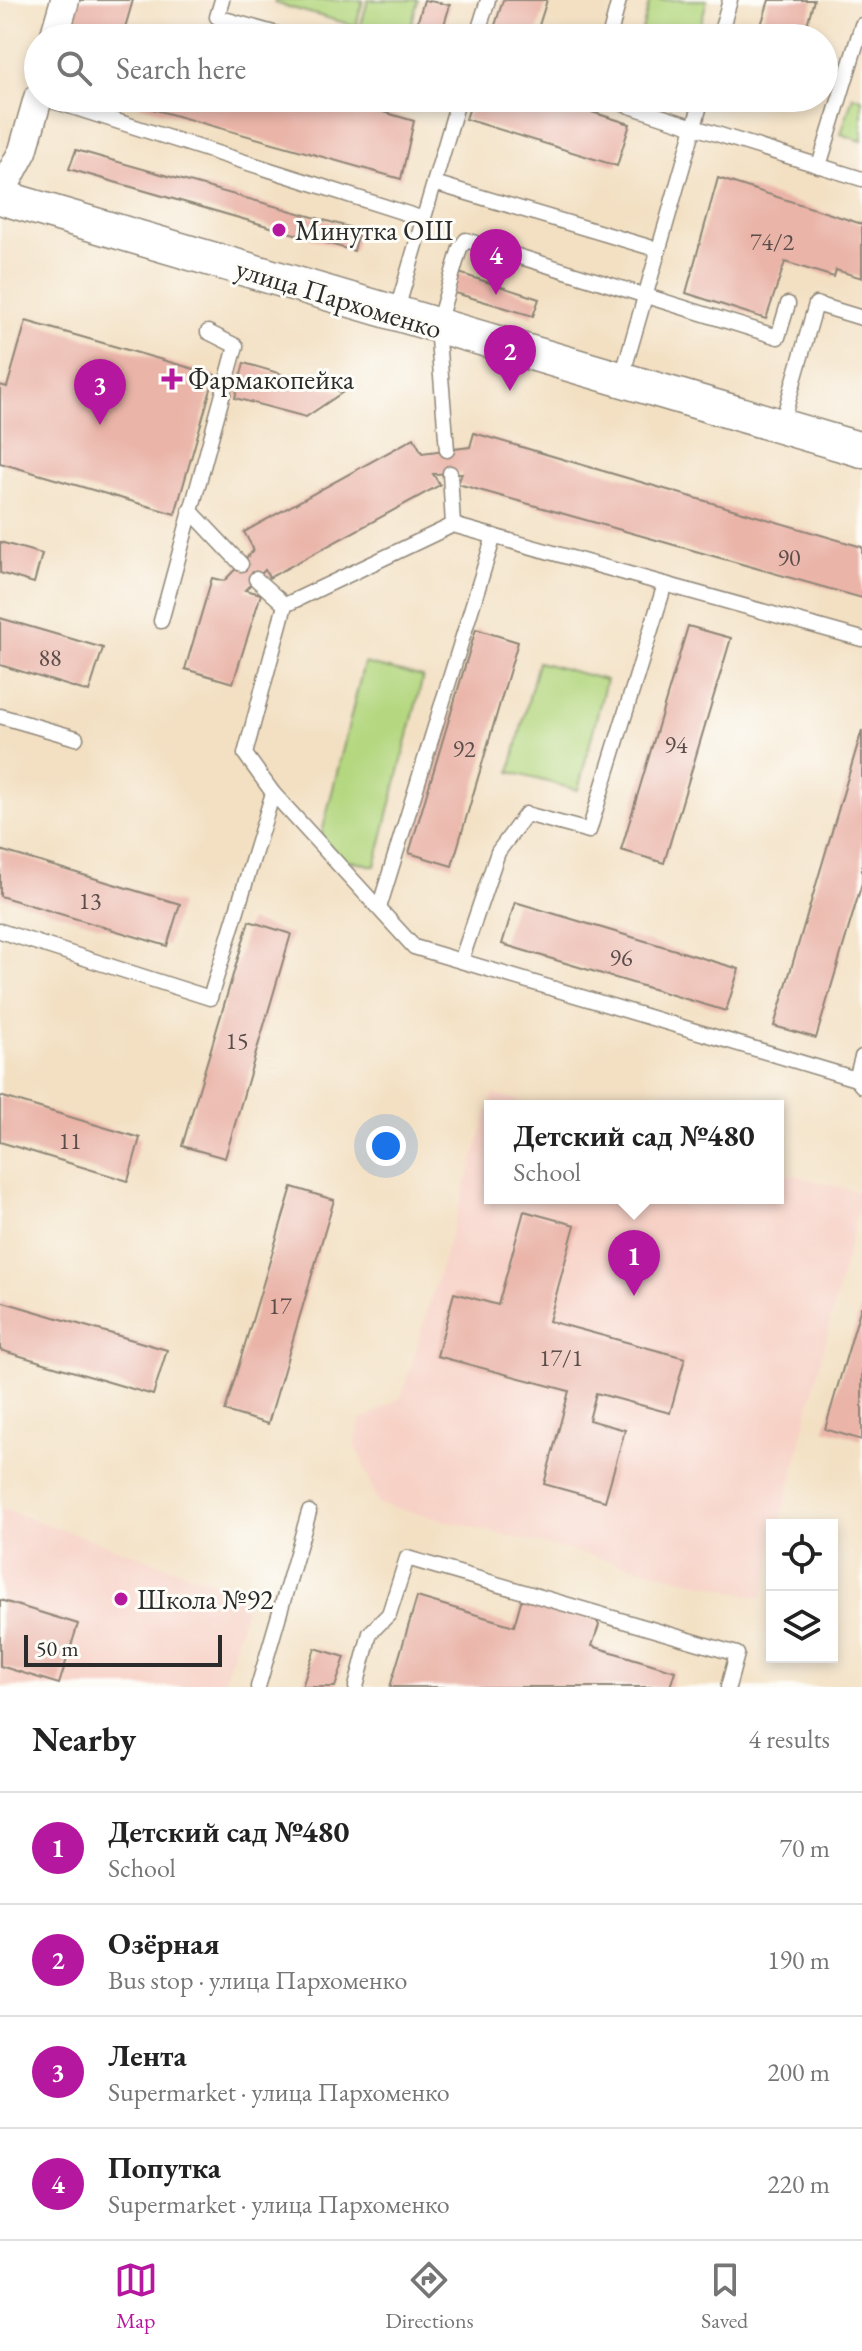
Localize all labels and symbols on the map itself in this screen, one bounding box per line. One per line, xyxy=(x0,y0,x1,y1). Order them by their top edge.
place label: Минутка ОШ xyxy=(295,212,453,248)
marker: Минутка ОШ xyxy=(270,221,288,239)
house number: 74/2 xyxy=(750,226,795,257)
pin: 4 xyxy=(470,229,522,295)
street label: улица Пархоменко xyxy=(232,250,446,346)
pin: 2 xyxy=(484,325,536,391)
pin: 3 xyxy=(74,359,126,425)
place label: Фармакопейка xyxy=(188,361,355,397)
marker: Фармакопейка xyxy=(163,370,181,388)
house number: 90 xyxy=(777,542,801,573)
house number: 88 xyxy=(38,642,62,673)
house number: 94 xyxy=(664,729,688,760)
house number: 92 xyxy=(452,733,476,764)
house number: 13 xyxy=(78,885,102,916)
house number: 96 xyxy=(609,942,633,973)
house number: 15 xyxy=(225,1025,249,1056)
house number: 11 xyxy=(58,1125,82,1156)
your location xyxy=(366,1126,406,1166)
pin: 1 xyxy=(608,1230,660,1296)
house number: 17 xyxy=(268,1290,292,1321)
house number: 17/1 xyxy=(539,1342,583,1373)
place label: Школа №92 xyxy=(137,1581,274,1617)
marker: Школа №92 xyxy=(112,1590,130,1608)
scale bar xyxy=(24,1631,222,1667)

